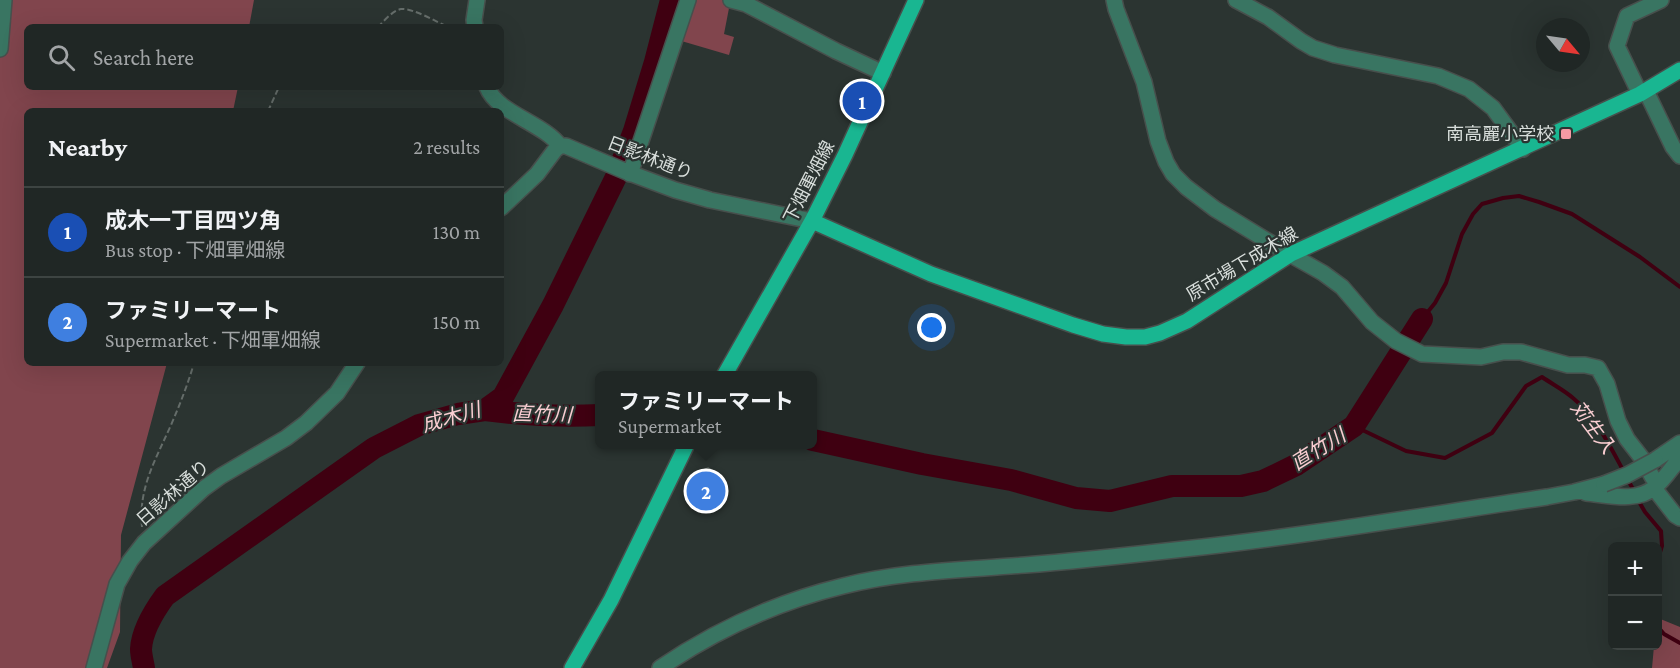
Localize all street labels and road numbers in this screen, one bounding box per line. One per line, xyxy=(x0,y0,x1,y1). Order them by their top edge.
street label: 日影林通り xyxy=(604,133,696,183)
street label: 下畑軍畑線 xyxy=(780,137,838,227)
street label: 原市場下成木線 xyxy=(1183,223,1301,305)
street label: 日影林通り xyxy=(132,456,214,530)

